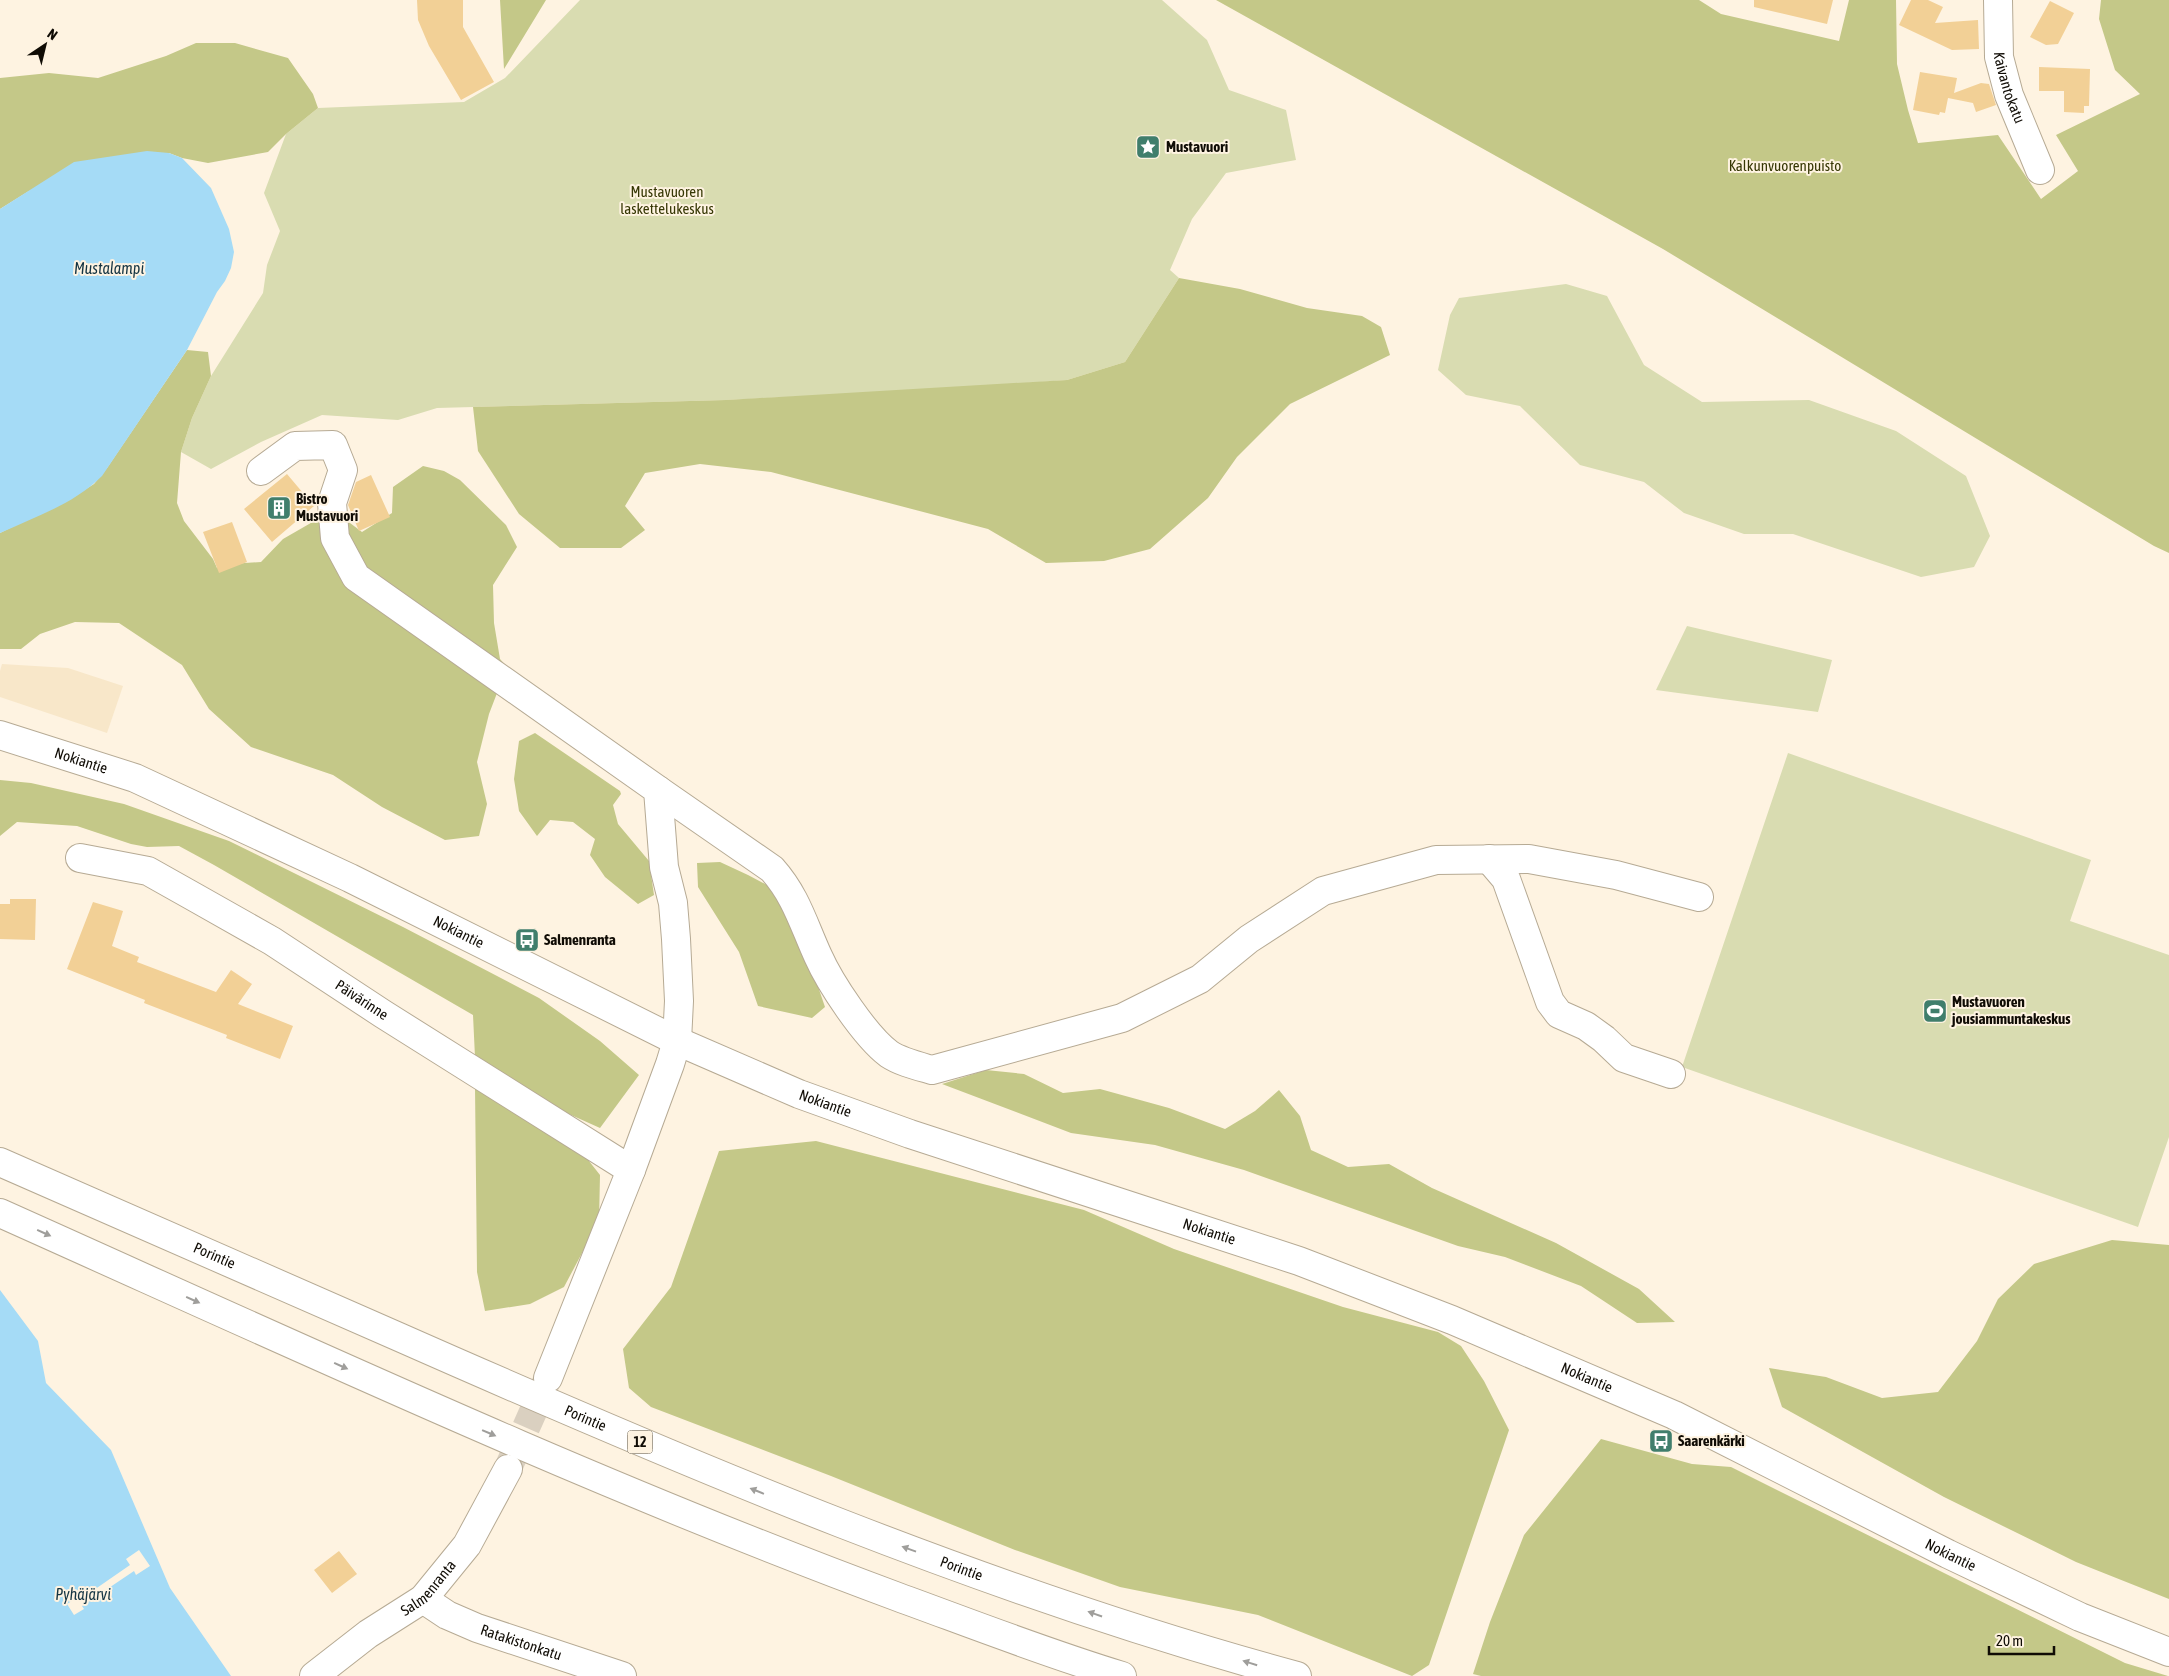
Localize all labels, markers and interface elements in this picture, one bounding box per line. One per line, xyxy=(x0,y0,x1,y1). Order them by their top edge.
north arrow xyxy=(20,20,70,70)
text: N xyxy=(44,25,60,43)
street label: Kaivantokatu xyxy=(1991,52,2029,126)
place icon: Mustavuori xyxy=(1135,134,1161,160)
place label: Mustavuori xyxy=(1166,138,1228,155)
park label: Kalkunvuorenpuisto xyxy=(1729,157,1841,174)
park label: Mustavuoren laskettelukeskus xyxy=(620,183,714,217)
water label: Mustalampi xyxy=(74,259,144,278)
place label: Bistro Mustavuori xyxy=(296,490,358,524)
building icon: Bistro Mustavuori xyxy=(266,495,292,521)
street label: Nokiantie xyxy=(53,744,110,777)
street label: Nokiantie xyxy=(431,912,487,951)
bus stop icon: Salmenranta xyxy=(514,927,540,953)
place label: Salmenranta xyxy=(544,931,616,948)
street label: Päivärinne xyxy=(332,976,392,1023)
place label: Mustavuoren jousiammuntakeskus xyxy=(1951,993,2071,1027)
sports icon: Mustavuoren jousiammuntakeskus xyxy=(1922,998,1948,1024)
street label: Nokiantie xyxy=(797,1086,854,1120)
street label: Nokiantie xyxy=(1181,1215,1238,1248)
one-way arrow xyxy=(37,1229,52,1238)
street label: Porintie xyxy=(191,1239,238,1272)
one-way arrow xyxy=(186,1296,200,1304)
street label: Nokiantie xyxy=(1559,1359,1616,1396)
one-way arrow xyxy=(334,1363,348,1371)
street label: Porintie xyxy=(562,1401,609,1434)
bus stop icon: Saarenkärki xyxy=(1648,1428,1674,1454)
one-way arrow xyxy=(482,1429,496,1437)
road number: 12 xyxy=(628,1430,652,1454)
place label: Saarenkärki xyxy=(1678,1432,1745,1449)
one-way arrow xyxy=(750,1486,764,1494)
street label: Nokiantie xyxy=(1923,1535,1979,1574)
one-way arrow xyxy=(901,1545,916,1553)
street label: Porintie xyxy=(938,1553,985,1584)
street label: Salmenranta xyxy=(397,1557,459,1619)
water label: Pyhäjärvi xyxy=(55,1585,111,1604)
one-way arrow xyxy=(1087,1610,1102,1618)
street label: Ratakistonkatu xyxy=(479,1621,564,1663)
scale bar xyxy=(1989,1624,2054,1656)
text: 20 m xyxy=(1996,1632,2023,1649)
one-way arrow xyxy=(1243,1658,1258,1666)

